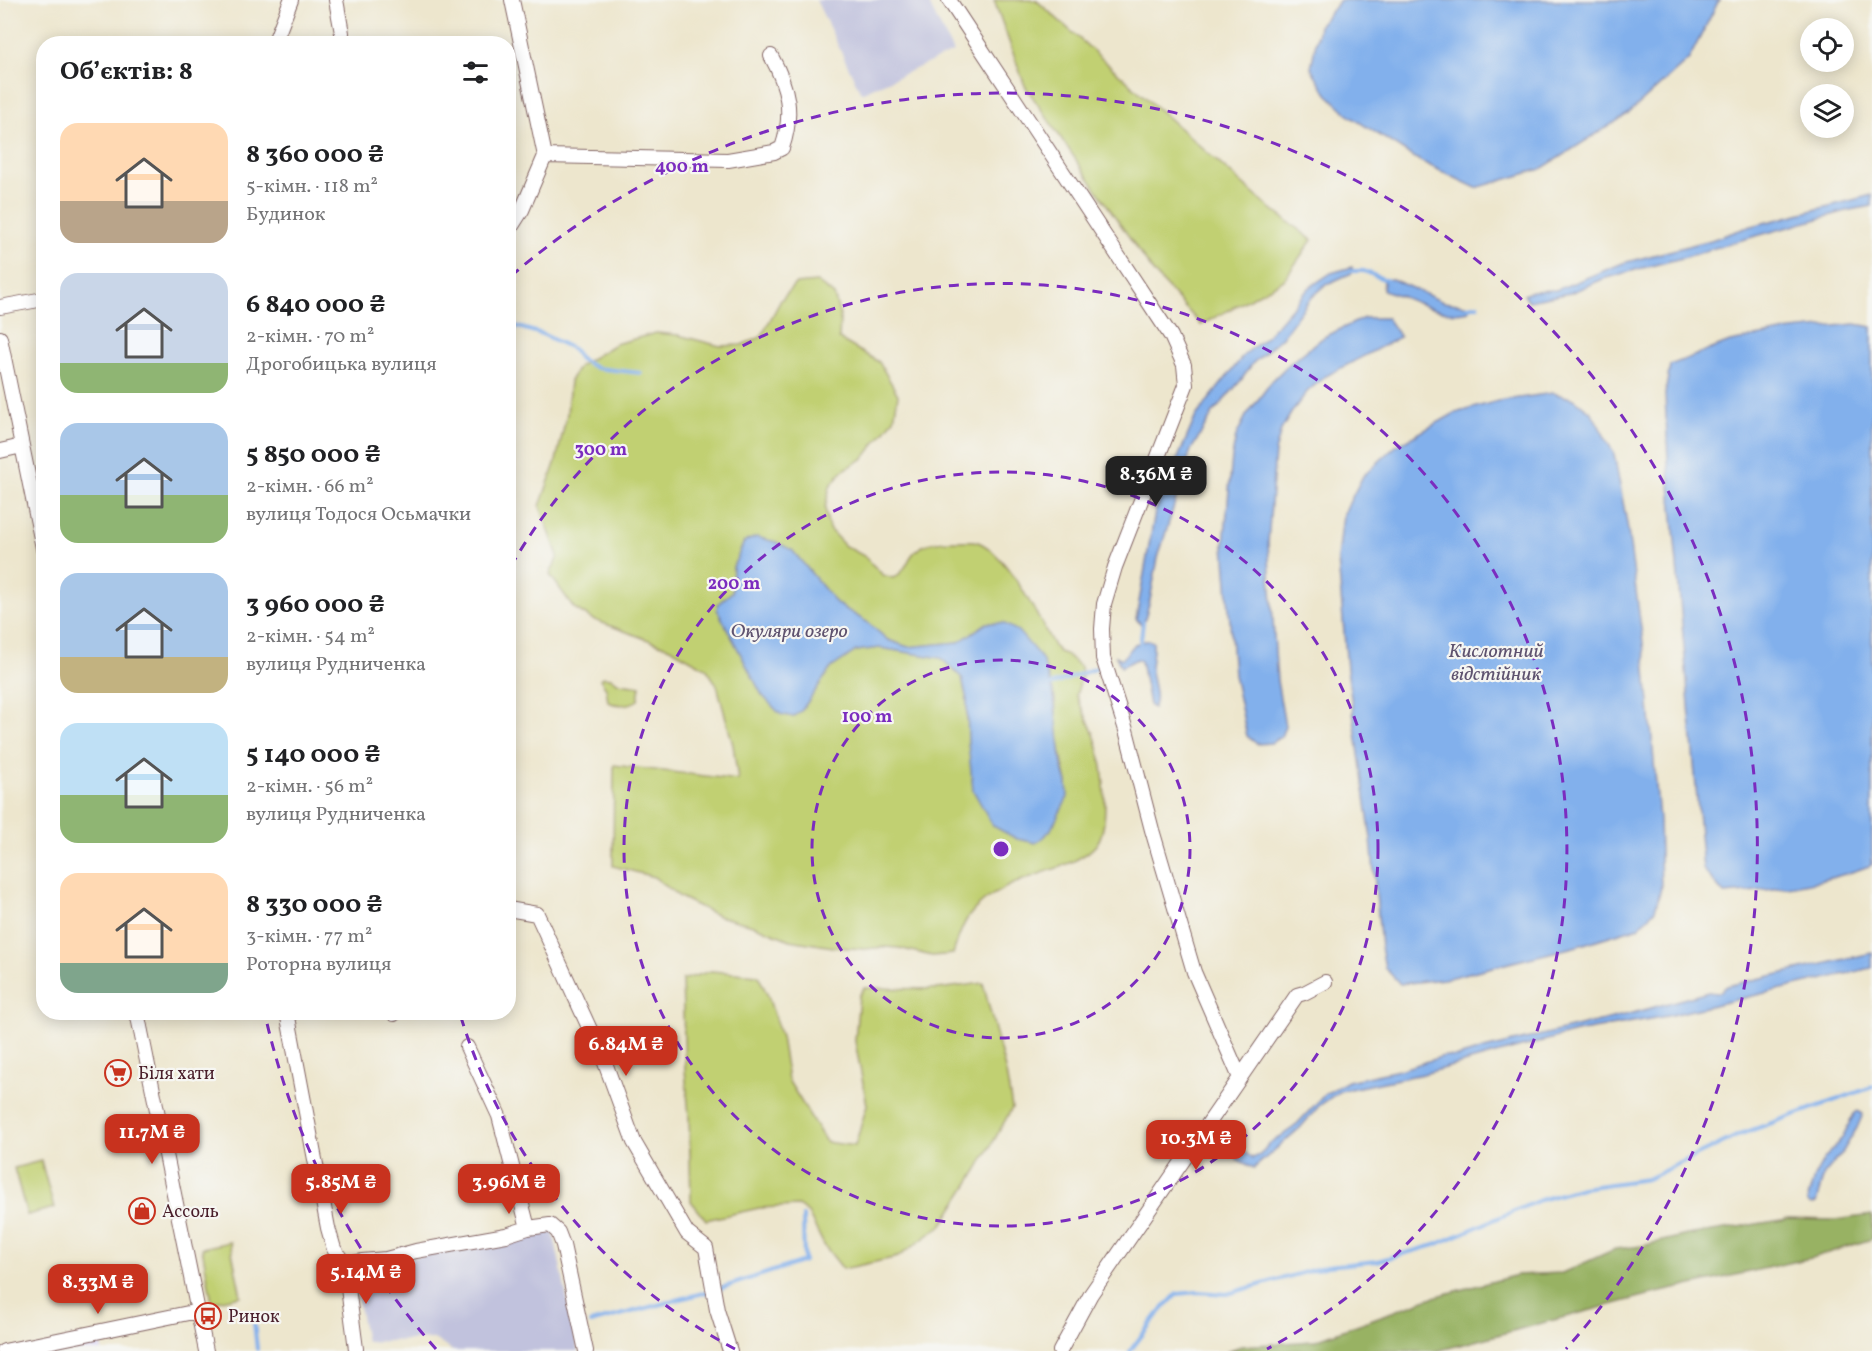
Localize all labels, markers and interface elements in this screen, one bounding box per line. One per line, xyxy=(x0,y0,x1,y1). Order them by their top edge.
map controls xyxy=(1800,18,1854,138)
button: locate xyxy=(1800,18,1854,72)
text: Об’єктів: 8 xyxy=(60,54,193,90)
icon: filters xyxy=(459,56,492,89)
button: layers xyxy=(1800,84,1854,138)
text: 8 360 000 ₴ xyxy=(246,137,384,173)
icon: home xyxy=(108,147,180,219)
text: 400 m xyxy=(655,155,709,180)
text: 5-кімн. · 118 m² xyxy=(246,173,378,201)
text: Будинок xyxy=(246,201,326,229)
text: 6 840 000 ₴ xyxy=(246,287,386,323)
icon: home xyxy=(108,297,180,369)
text: 2-кімн. · 70 m² xyxy=(246,323,374,351)
text: Дрогобицька вулиця xyxy=(246,351,437,379)
text: 5 850 000 ₴ xyxy=(246,437,381,473)
text: 300 m xyxy=(575,438,627,463)
icon: home xyxy=(108,447,180,519)
pin: 8.36M ₴ xyxy=(1101,456,1211,507)
text: 8.36M ₴ xyxy=(1120,461,1192,489)
text: 2-кімн. · 66 m² xyxy=(246,473,374,501)
text: вулиця Тодося Осьмачки xyxy=(246,501,471,529)
text: 200 m xyxy=(708,572,760,597)
text: 3 960 000 ₴ xyxy=(246,587,385,623)
icon: home xyxy=(108,597,180,669)
water label: Окуляри озеро xyxy=(730,618,848,646)
text: 2-кімн. · 54 m² xyxy=(246,623,375,651)
water label: Кислотний відстійник xyxy=(1448,638,1544,689)
text: вулиця Рудниченка xyxy=(246,651,426,679)
text: 100 m xyxy=(842,705,892,730)
text: 5 140 000 ₴ xyxy=(246,737,381,773)
icon: home xyxy=(108,747,180,819)
text: 2-кімн. · 56 m² xyxy=(246,773,373,801)
text: вулиця Рудниченка xyxy=(246,801,426,829)
centre of rings xyxy=(991,839,1011,859)
text: 8 330 000 ₴ xyxy=(246,887,383,923)
icon: home xyxy=(108,897,180,969)
text: 3-кімн. · 77 m² xyxy=(246,923,372,951)
text: Роторна вулиця xyxy=(246,951,392,979)
pin: 6.84M ₴ xyxy=(571,1026,681,1077)
text: 6.84M ₴ xyxy=(588,1031,664,1059)
supermarket icon: Біля хати xyxy=(103,1058,133,1088)
place label: Біля хати xyxy=(138,1062,215,1087)
pin: 11.7M ₴ xyxy=(97,1114,207,1165)
text: 11.7M ₴ xyxy=(119,1119,185,1147)
pin: 10.3M ₴ xyxy=(1141,1120,1251,1171)
text: 10.3M ₴ xyxy=(1160,1125,1232,1153)
pin: 5.85M ₴ xyxy=(286,1164,396,1215)
pin: 3.96M ₴ xyxy=(454,1164,564,1215)
text: 5.85M ₴ xyxy=(305,1169,377,1197)
text: 3.96M ₴ xyxy=(472,1169,546,1197)
shop icon: Ассоль xyxy=(127,1196,157,1226)
place label: Ассоль xyxy=(162,1200,219,1225)
pin: 5.14M ₴ xyxy=(311,1254,421,1305)
text: 5.14M ₴ xyxy=(330,1259,402,1287)
pin: 8.33M ₴ xyxy=(43,1264,153,1315)
text: 8.33M ₴ xyxy=(62,1269,134,1297)
bus stop icon: Ринок xyxy=(193,1301,223,1331)
place label: Ринок xyxy=(228,1305,280,1330)

